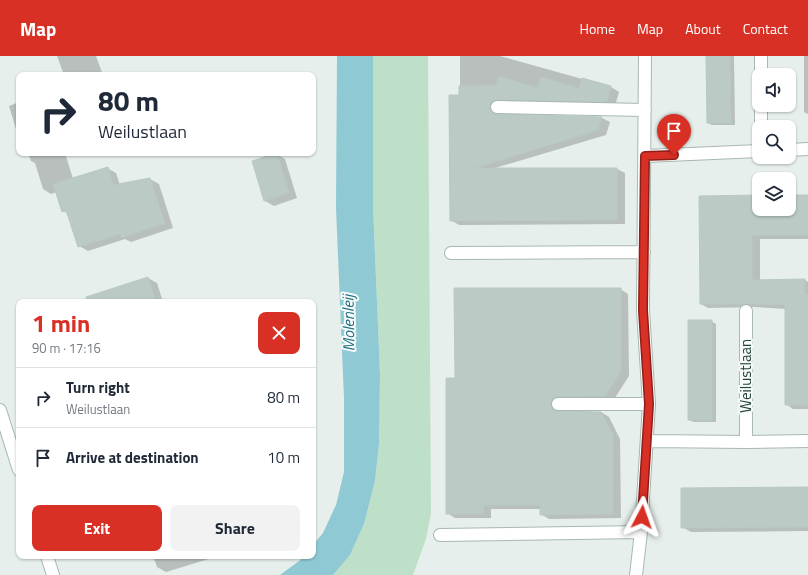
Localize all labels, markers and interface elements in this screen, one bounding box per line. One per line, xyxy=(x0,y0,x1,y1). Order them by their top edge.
text: Map xyxy=(20,14,56,43)
text: Home xyxy=(580,18,615,39)
text: Map xyxy=(637,18,663,39)
text: About xyxy=(685,18,721,39)
text: Contact xyxy=(743,18,788,39)
map controls xyxy=(752,68,796,216)
button: sound xyxy=(752,68,796,112)
text: 80 m xyxy=(98,79,159,122)
icon: right xyxy=(32,88,84,140)
pin xyxy=(657,114,691,155)
text: Weilustlaan xyxy=(98,118,187,145)
icon: arrive xyxy=(663,120,685,142)
button: search xyxy=(752,120,796,164)
button: layers xyxy=(752,172,796,216)
water label: Molenleij xyxy=(335,293,360,351)
text: 1 min xyxy=(32,305,90,341)
button: close xyxy=(258,312,300,354)
text: 90 m · 17:16 xyxy=(32,338,101,358)
street label: Weilustlaan xyxy=(734,339,757,413)
text: Turn right xyxy=(66,376,130,399)
text: 80 m xyxy=(267,386,300,409)
icon: right xyxy=(32,387,54,409)
text: Weilustlaan xyxy=(66,399,130,419)
text: Arrive at destination xyxy=(66,446,199,469)
text: 10 m xyxy=(267,446,300,469)
icon: arrive xyxy=(32,447,54,469)
position arrow xyxy=(621,496,663,538)
button: Exit xyxy=(32,505,162,551)
button: Share xyxy=(170,505,300,551)

